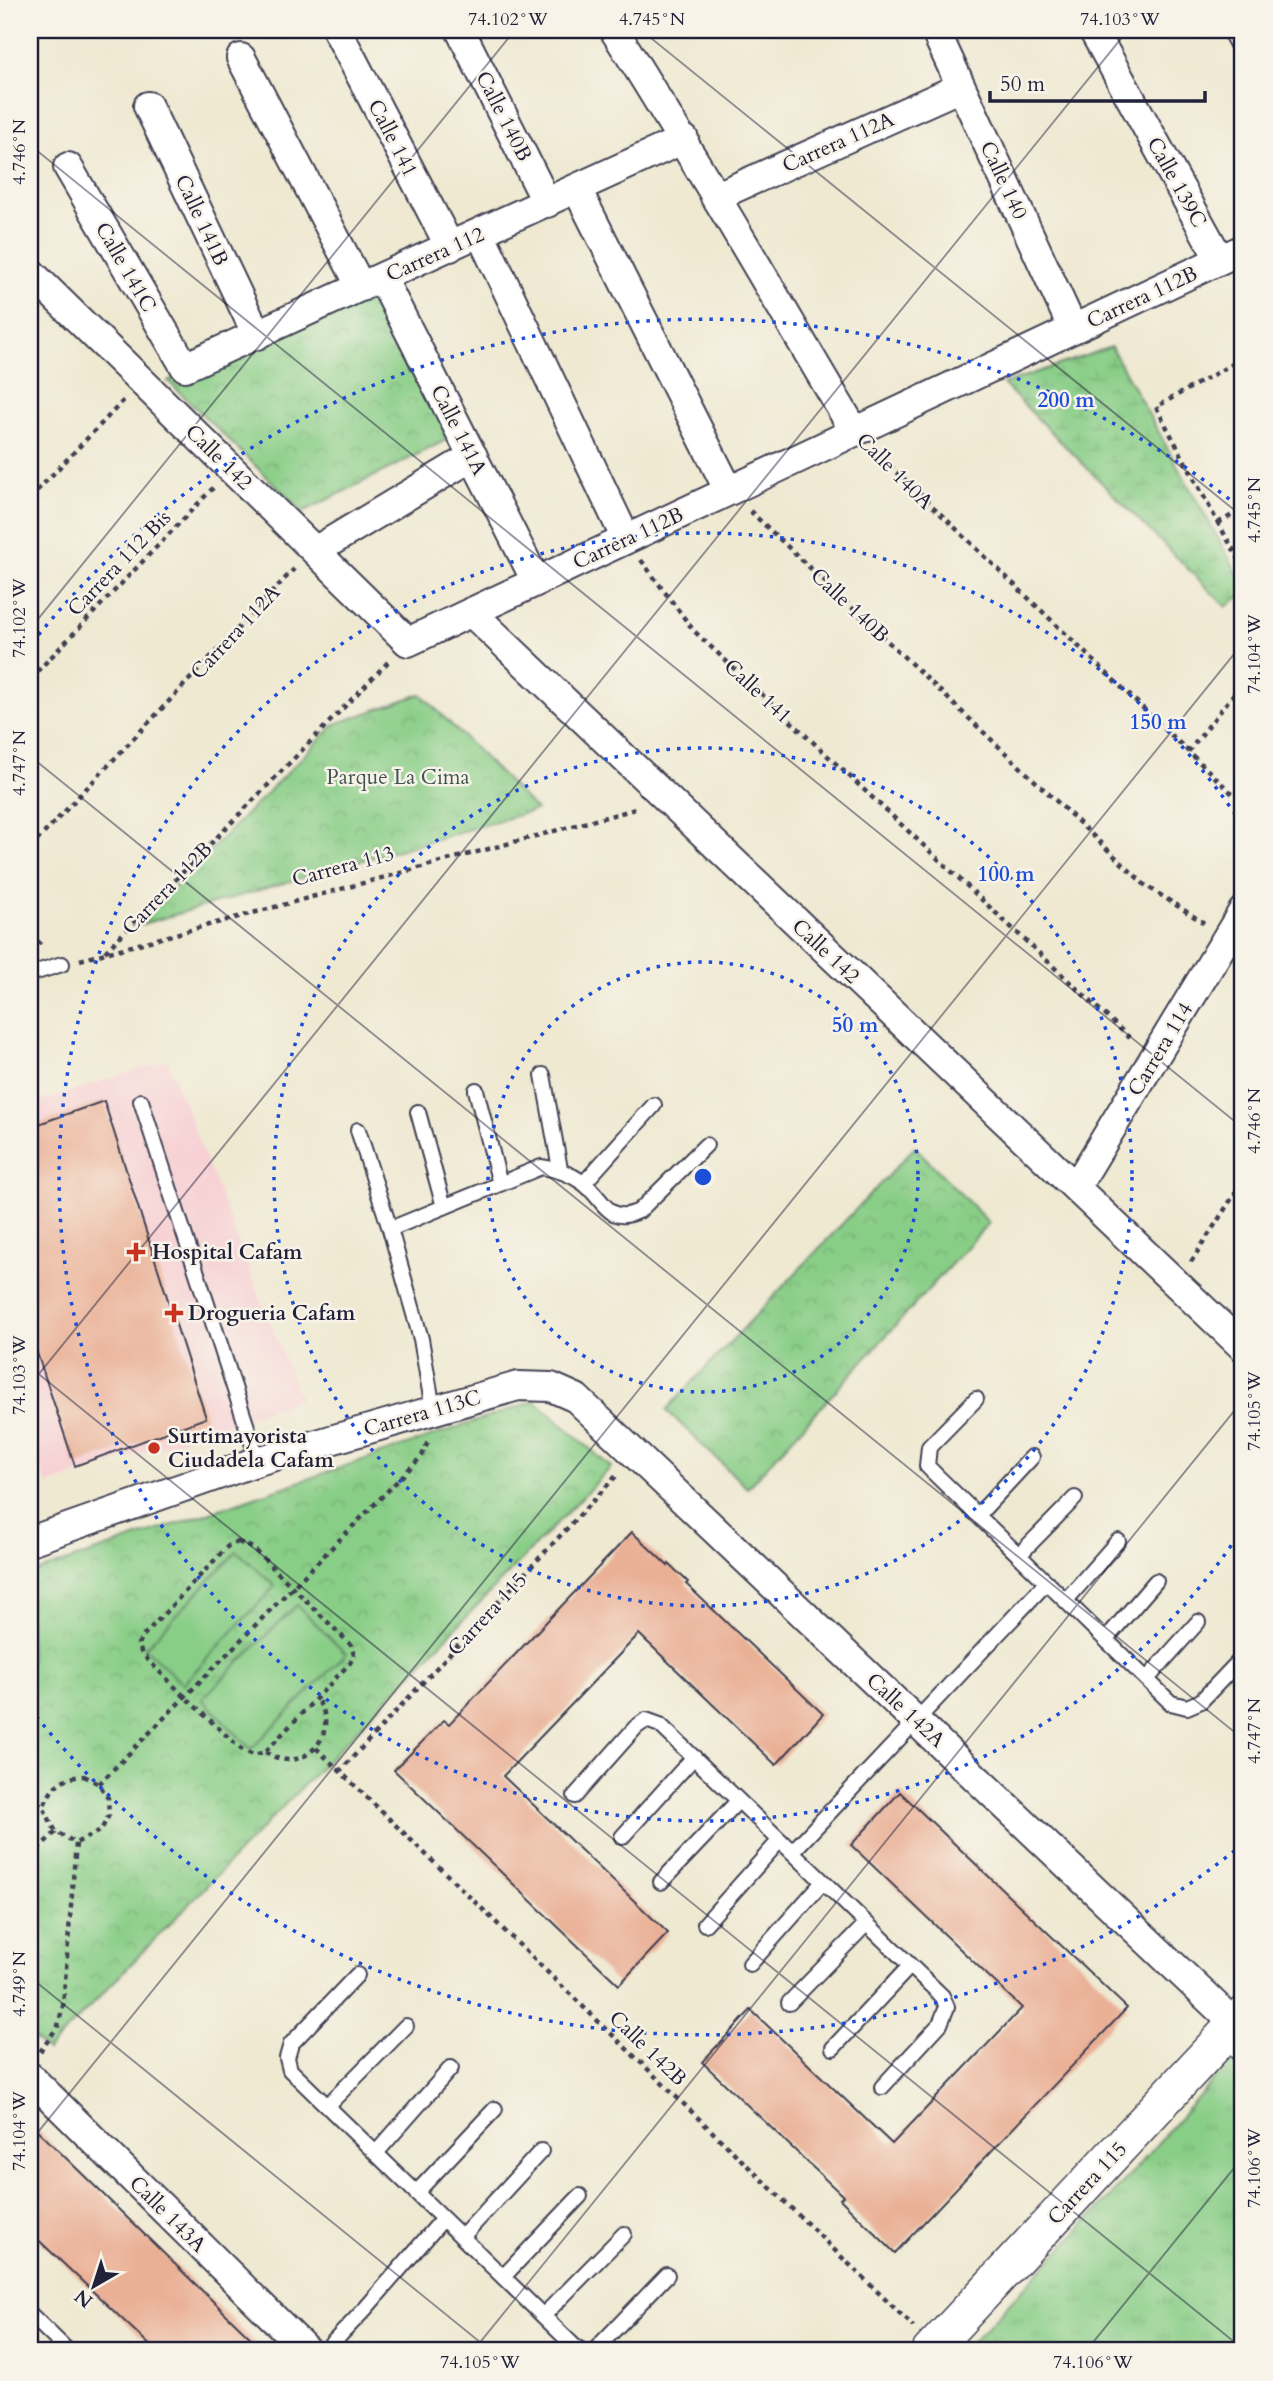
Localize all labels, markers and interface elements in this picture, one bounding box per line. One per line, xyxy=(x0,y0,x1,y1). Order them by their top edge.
text: 74.102°W xyxy=(468,7,548,32)
text: 4.745°N xyxy=(619,7,686,32)
text: 74.103°W xyxy=(1080,7,1160,32)
scale bar xyxy=(990,60,1205,104)
street label: Calle 140B xyxy=(468,66,539,166)
text: 50 m xyxy=(1000,70,1045,99)
street label: Calle 141 xyxy=(361,95,424,182)
street label: Carrera 112A xyxy=(778,105,899,180)
text: 4.746°N xyxy=(7,118,32,185)
street label: Calle 139C xyxy=(1140,132,1213,233)
street label: Calle 140 xyxy=(973,136,1034,224)
street label: Calle 141B xyxy=(168,170,235,271)
street label: Calle 141C xyxy=(88,217,163,318)
street label: Carrera 112 xyxy=(382,220,489,289)
street label: Carrera 112B xyxy=(1082,259,1202,336)
street label: Calle 141A xyxy=(423,380,494,481)
text: 200 m xyxy=(1037,386,1095,415)
street label: Calle 142 xyxy=(179,418,259,497)
street label: Calle 140A xyxy=(850,426,940,516)
text: 4.745°N xyxy=(1242,476,1267,543)
street label: Carrera 112B xyxy=(568,500,688,577)
street label: Carrera 112 Bis xyxy=(61,504,178,623)
street label: Calle 140B xyxy=(804,561,895,649)
text: 74.102°W xyxy=(7,578,32,658)
street label: Carrera 112A xyxy=(184,579,287,686)
text: 74.104°W xyxy=(1242,614,1267,694)
street label: Calle 141 xyxy=(717,652,798,730)
text: 150 m xyxy=(1129,708,1187,737)
text: 4.747°N xyxy=(7,729,32,796)
park label: Parque La Cima xyxy=(326,763,470,792)
street label: Carrera 112B xyxy=(116,836,219,941)
street label: Carrera 113 xyxy=(289,839,397,894)
text: 100 m xyxy=(977,860,1035,889)
street label: Calle 142 xyxy=(785,912,866,991)
street label: Carrera 114 xyxy=(1121,997,1200,1102)
text: 50 m xyxy=(832,1011,879,1040)
text: 4.746°N xyxy=(1242,1087,1267,1154)
centre of rings xyxy=(691,1165,715,1189)
place label: Hospital Cafam xyxy=(152,1238,303,1267)
marker: Hospital Cafam xyxy=(126,1242,146,1262)
place label: Drogueria Cafam xyxy=(188,1299,356,1328)
marker: Drogueria Cafam xyxy=(166,1305,182,1321)
text: 74.103°W xyxy=(7,1335,32,1415)
text: 74.105°W xyxy=(1242,1371,1267,1451)
street label: Carrera 113C xyxy=(360,1383,484,1444)
place label: Surtimayorista Ciudadela Cafam xyxy=(168,1422,335,1475)
marker: Surtimayorista Ciudadela Cafam xyxy=(146,1440,162,1456)
street label: Carrera 115 xyxy=(441,1566,534,1662)
street label: Calle 142A xyxy=(860,1666,952,1754)
text: 4.747°N xyxy=(1242,1697,1267,1764)
text: 4.749°N xyxy=(7,1950,32,2017)
street label: Calle 142B xyxy=(602,2004,693,2093)
text: 74.104°W xyxy=(7,2091,32,2171)
text: 74.106°W xyxy=(1242,2128,1267,2208)
street label: Carrera 115 xyxy=(1041,2135,1134,2231)
street label: Calle 143A xyxy=(123,2169,213,2259)
north arrow xyxy=(60,2252,130,2322)
text: N xyxy=(69,2283,99,2314)
text: 74.105°W xyxy=(440,2350,520,2375)
text: 74.106°W xyxy=(1053,2350,1133,2375)

